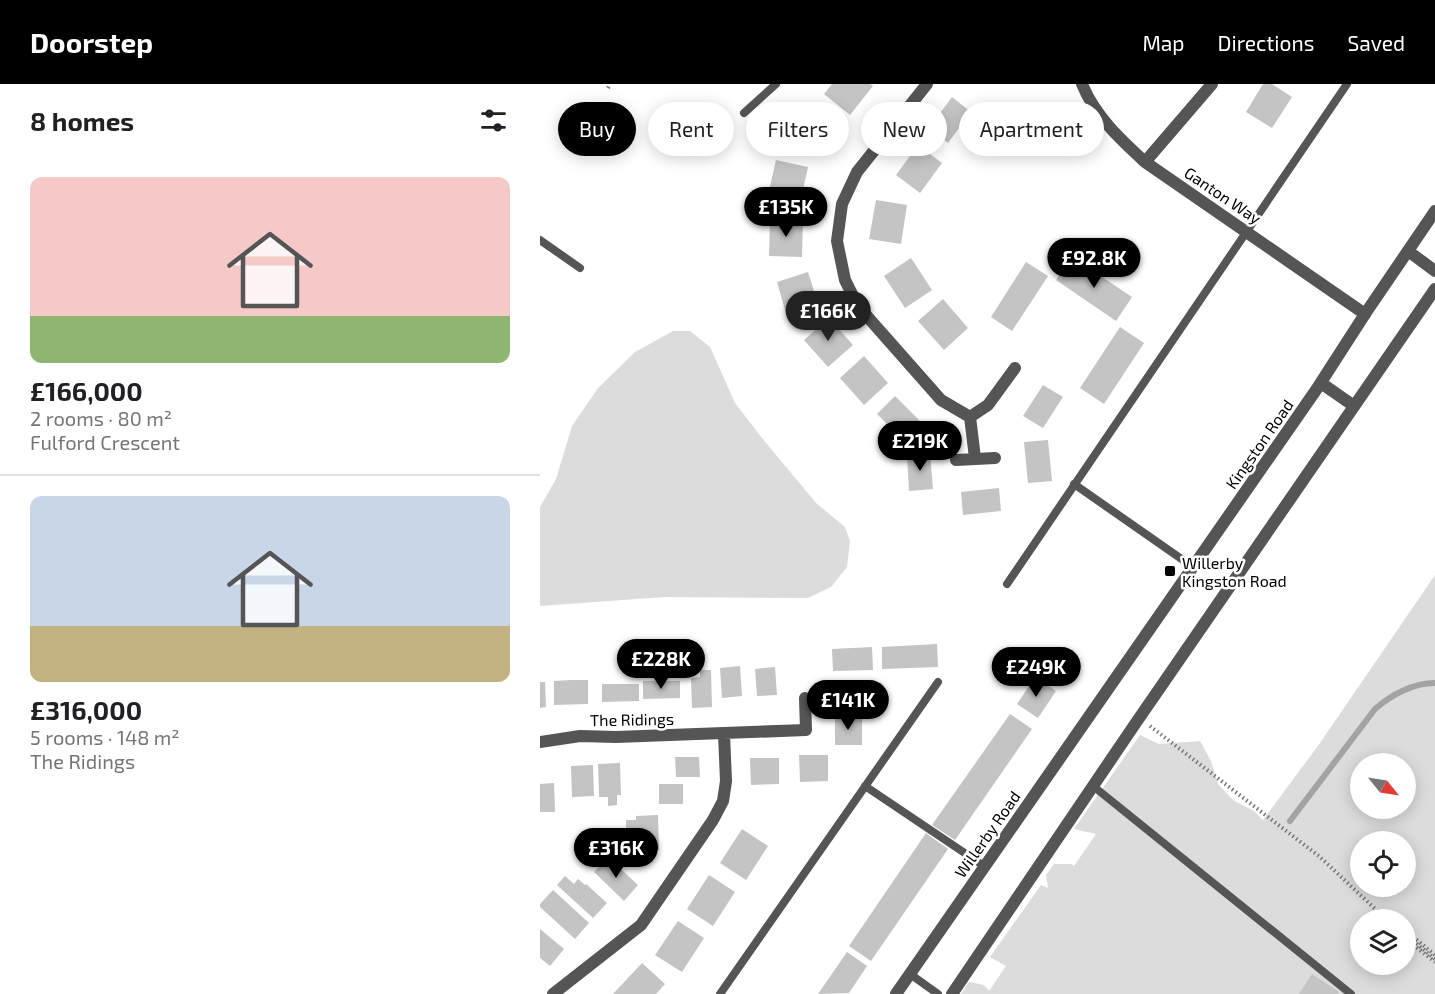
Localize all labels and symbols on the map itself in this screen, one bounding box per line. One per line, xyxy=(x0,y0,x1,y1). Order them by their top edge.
street label: Ganton Way xyxy=(1181,162,1265,228)
pin: £135K xyxy=(744,187,828,238)
pin: £92.8K xyxy=(1045,238,1143,289)
pin: £166K xyxy=(786,291,870,342)
street label: Kingston Road xyxy=(1221,396,1297,492)
pin: £219K xyxy=(878,421,962,472)
place label: Willerby Kingston Road xyxy=(1182,553,1287,590)
marker: Willerby Kingston Road xyxy=(1163,564,1177,578)
pin: £228K xyxy=(619,639,703,690)
pin: £249K xyxy=(994,647,1078,698)
pin: £141K xyxy=(806,680,890,731)
street label: The Ridings xyxy=(590,709,674,729)
north arrow xyxy=(1350,753,1416,819)
street label: Willerby Road xyxy=(950,787,1024,881)
pin: £316K xyxy=(574,828,658,879)

